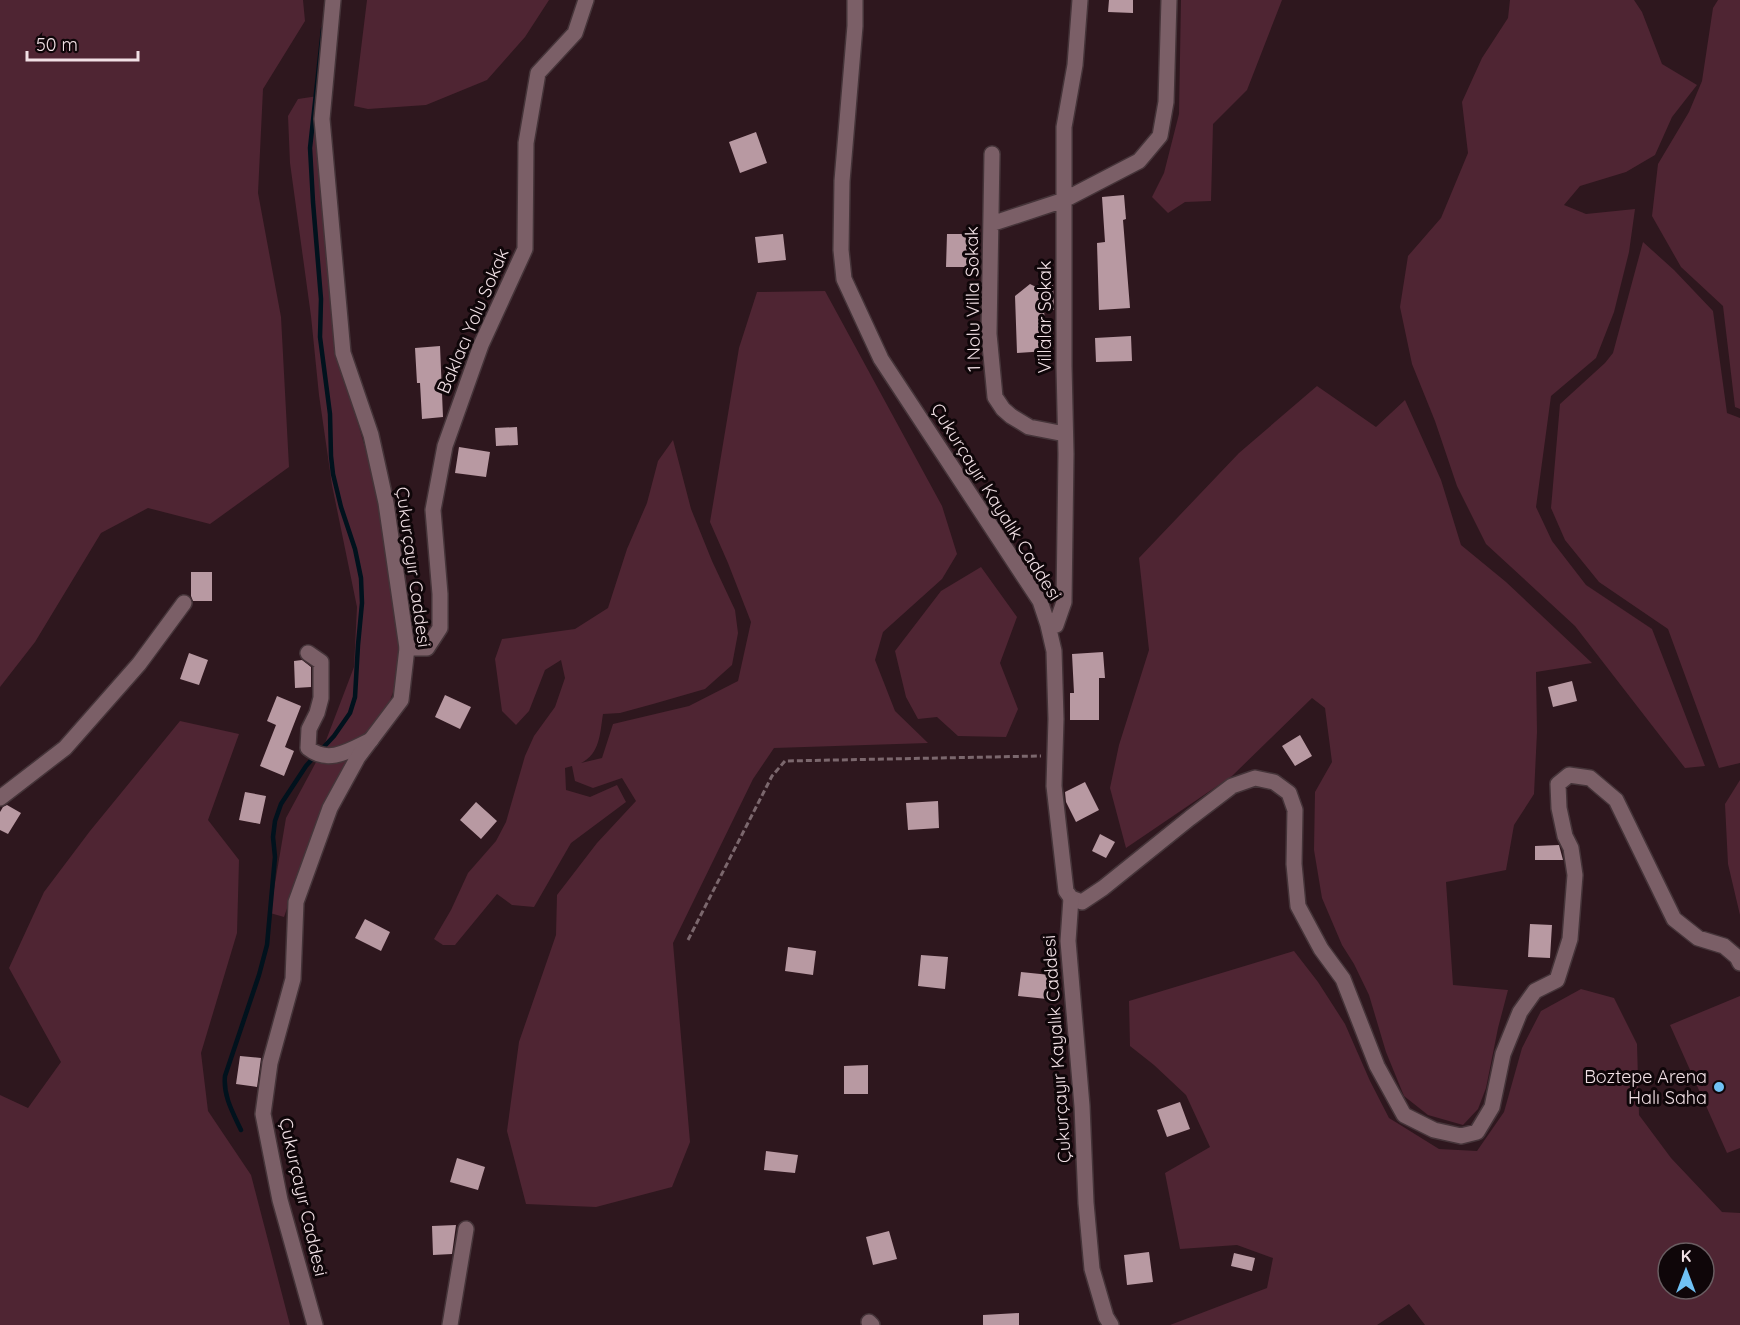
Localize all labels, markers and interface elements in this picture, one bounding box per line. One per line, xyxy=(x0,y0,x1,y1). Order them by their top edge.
scale bar xyxy=(27,24,138,62)
text: 50 m xyxy=(36,33,78,56)
street label: 1 Nolu Villa Sokak xyxy=(960,226,985,372)
street label: Baklacı Yolu Sokak xyxy=(432,245,514,397)
street label: Villalar Sokak xyxy=(1033,261,1056,374)
street label: Çukurçayır Kayalık Caddesi xyxy=(926,399,1067,605)
street label: Çukurçayır Caddesi xyxy=(391,485,436,649)
street label: Çukurçayır Kayalık Caddesi xyxy=(1037,934,1076,1164)
place label: Boztepe Arena Halı Saha xyxy=(1584,1065,1707,1109)
marker: Boztepe Arena Halı Saha xyxy=(1712,1080,1726,1094)
street label: Çukurçayır Caddesi xyxy=(274,1115,333,1278)
north arrow xyxy=(1656,1241,1716,1301)
text: K xyxy=(1681,1246,1691,1266)

